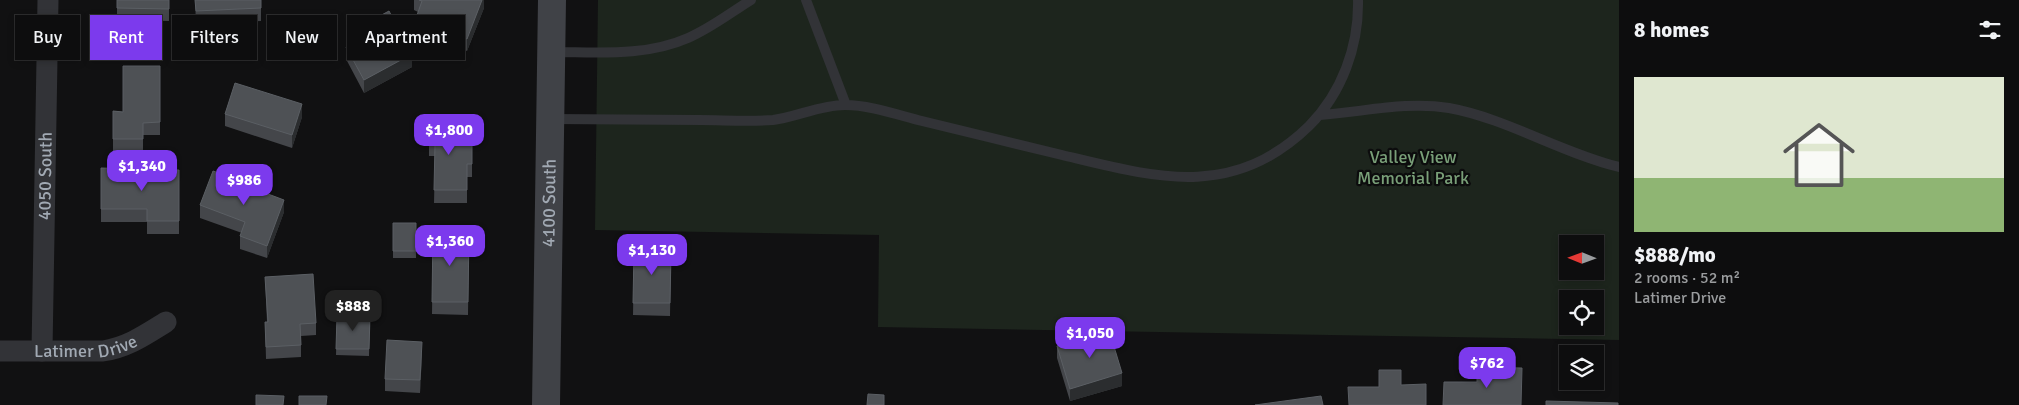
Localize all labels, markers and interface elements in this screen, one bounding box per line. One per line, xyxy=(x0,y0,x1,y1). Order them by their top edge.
chip: Buy xyxy=(15,15,80,60)
chip: Rent xyxy=(90,15,162,60)
chip: Filters xyxy=(172,15,257,60)
chip: New xyxy=(267,15,337,60)
chip: Apartment xyxy=(347,15,465,60)
icon: filters xyxy=(1976,16,2004,44)
text: 8 homes xyxy=(1634,17,1709,43)
icon: home xyxy=(1774,110,1864,200)
pin: $1,800 xyxy=(408,114,490,156)
text: $1,800 xyxy=(425,120,473,140)
street label: 4050 South xyxy=(33,132,57,220)
park label: Valley View Memorial Park xyxy=(1357,146,1469,189)
pin: $1,340 xyxy=(101,150,183,192)
text: $1,340 xyxy=(118,156,166,176)
street label: 4100 South xyxy=(537,159,561,247)
pin: $986 xyxy=(214,164,274,206)
text: $986 xyxy=(227,170,261,190)
pin: $1,360 xyxy=(409,224,491,267)
text: $1,360 xyxy=(426,231,474,251)
pin: $1,130 xyxy=(611,234,693,276)
north arrow xyxy=(1559,235,1604,280)
map controls xyxy=(1559,235,1604,390)
text: $1,130 xyxy=(628,240,676,260)
text: $888/mo xyxy=(1634,242,1716,268)
text: 2 rooms · 52 m² xyxy=(1634,268,1740,288)
text: Latimer Drive xyxy=(1634,288,1726,308)
pin: $888 xyxy=(323,290,383,332)
button: locate xyxy=(1559,290,1604,335)
text: $888 xyxy=(336,296,370,316)
pin: $1,050 xyxy=(1049,316,1131,359)
text: $1,050 xyxy=(1066,323,1114,343)
street label: Latimer Drive xyxy=(34,330,141,363)
button: layers xyxy=(1559,345,1604,390)
pin: $762 xyxy=(1457,346,1517,389)
text: $762 xyxy=(1470,353,1504,373)

